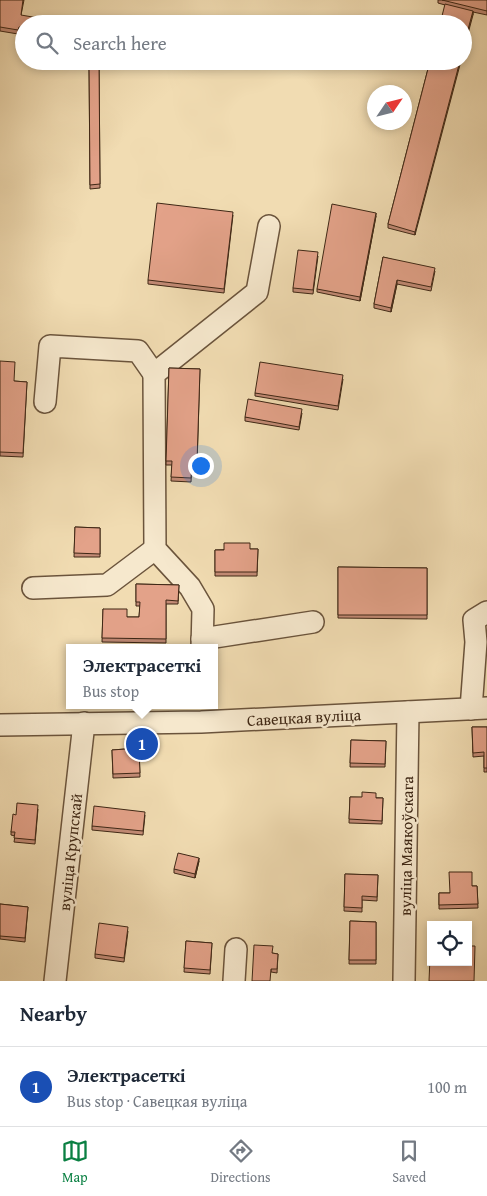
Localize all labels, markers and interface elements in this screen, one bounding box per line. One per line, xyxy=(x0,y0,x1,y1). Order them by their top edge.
search box xyxy=(15,15,472,70)
icon: search xyxy=(33,29,61,57)
text: Search here xyxy=(73,29,167,57)
north arrow xyxy=(367,85,412,130)
your location xyxy=(188,453,214,479)
popup xyxy=(66,644,218,709)
text: Электрасеткі xyxy=(83,651,201,679)
text: Bus stop xyxy=(83,679,139,703)
street label: Савецкая вуліца xyxy=(246,702,362,732)
pin: 1 xyxy=(126,725,158,763)
street label: вуліца Маякоўскага xyxy=(393,775,419,916)
street label: вуліца Крупскай xyxy=(52,792,88,912)
map controls xyxy=(427,921,472,966)
button: locate xyxy=(427,921,472,966)
text: Nearby xyxy=(20,998,87,1029)
text: Электрасеткі xyxy=(67,1061,186,1089)
text: 1 xyxy=(32,1075,40,1099)
text: 100 m xyxy=(427,1075,467,1099)
text: Bus stop · Савецкая вуліца xyxy=(67,1089,247,1113)
tab: Map xyxy=(61,1137,89,1187)
tab: Directions xyxy=(210,1137,271,1187)
tab: Saved xyxy=(392,1137,426,1187)

